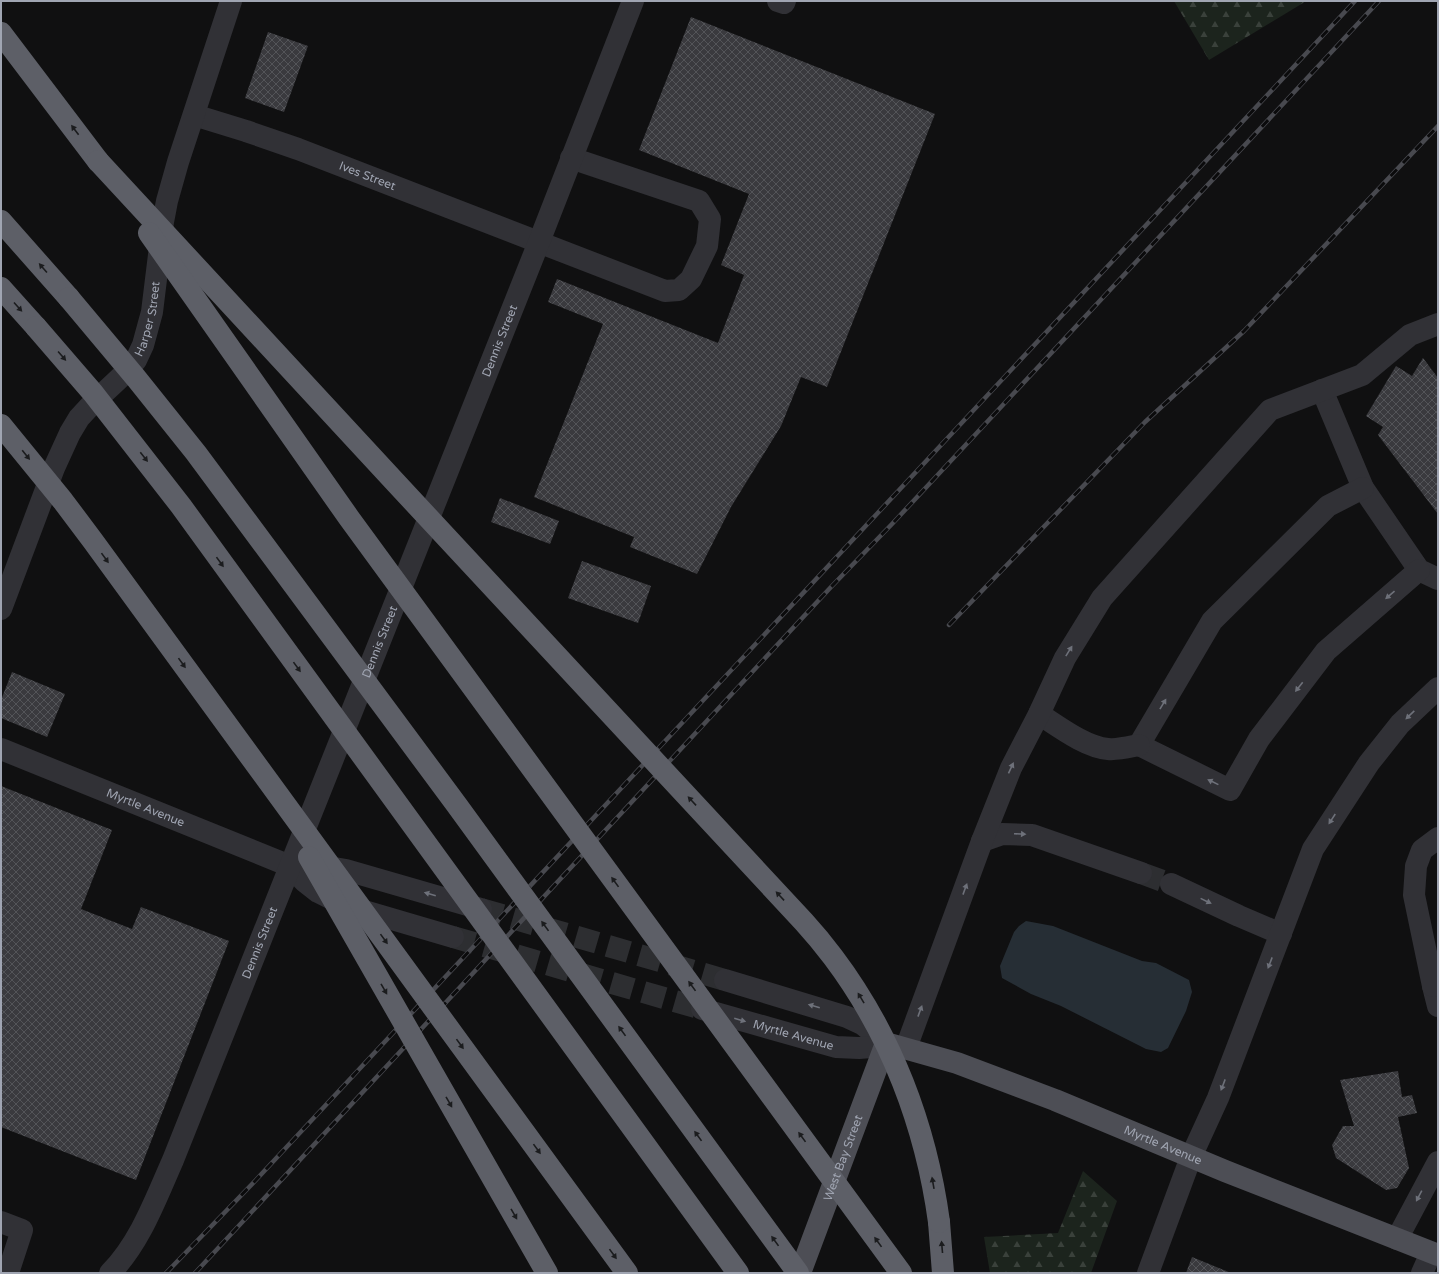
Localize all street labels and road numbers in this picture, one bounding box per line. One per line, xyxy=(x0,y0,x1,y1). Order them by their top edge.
street label: Ives Street xyxy=(337,159,398,193)
street label: Harper Street xyxy=(132,280,163,359)
street label: Dennis Street xyxy=(479,302,520,379)
street label: Dennis Street xyxy=(359,603,400,680)
street label: Myrtle Avenue xyxy=(104,785,187,830)
street label: Dennis Street xyxy=(239,904,280,981)
street label: Myrtle Avenue xyxy=(752,1017,835,1053)
street label: West Bay Street xyxy=(821,1112,866,1203)
street label: Myrtle Avenue xyxy=(1122,1123,1204,1168)

